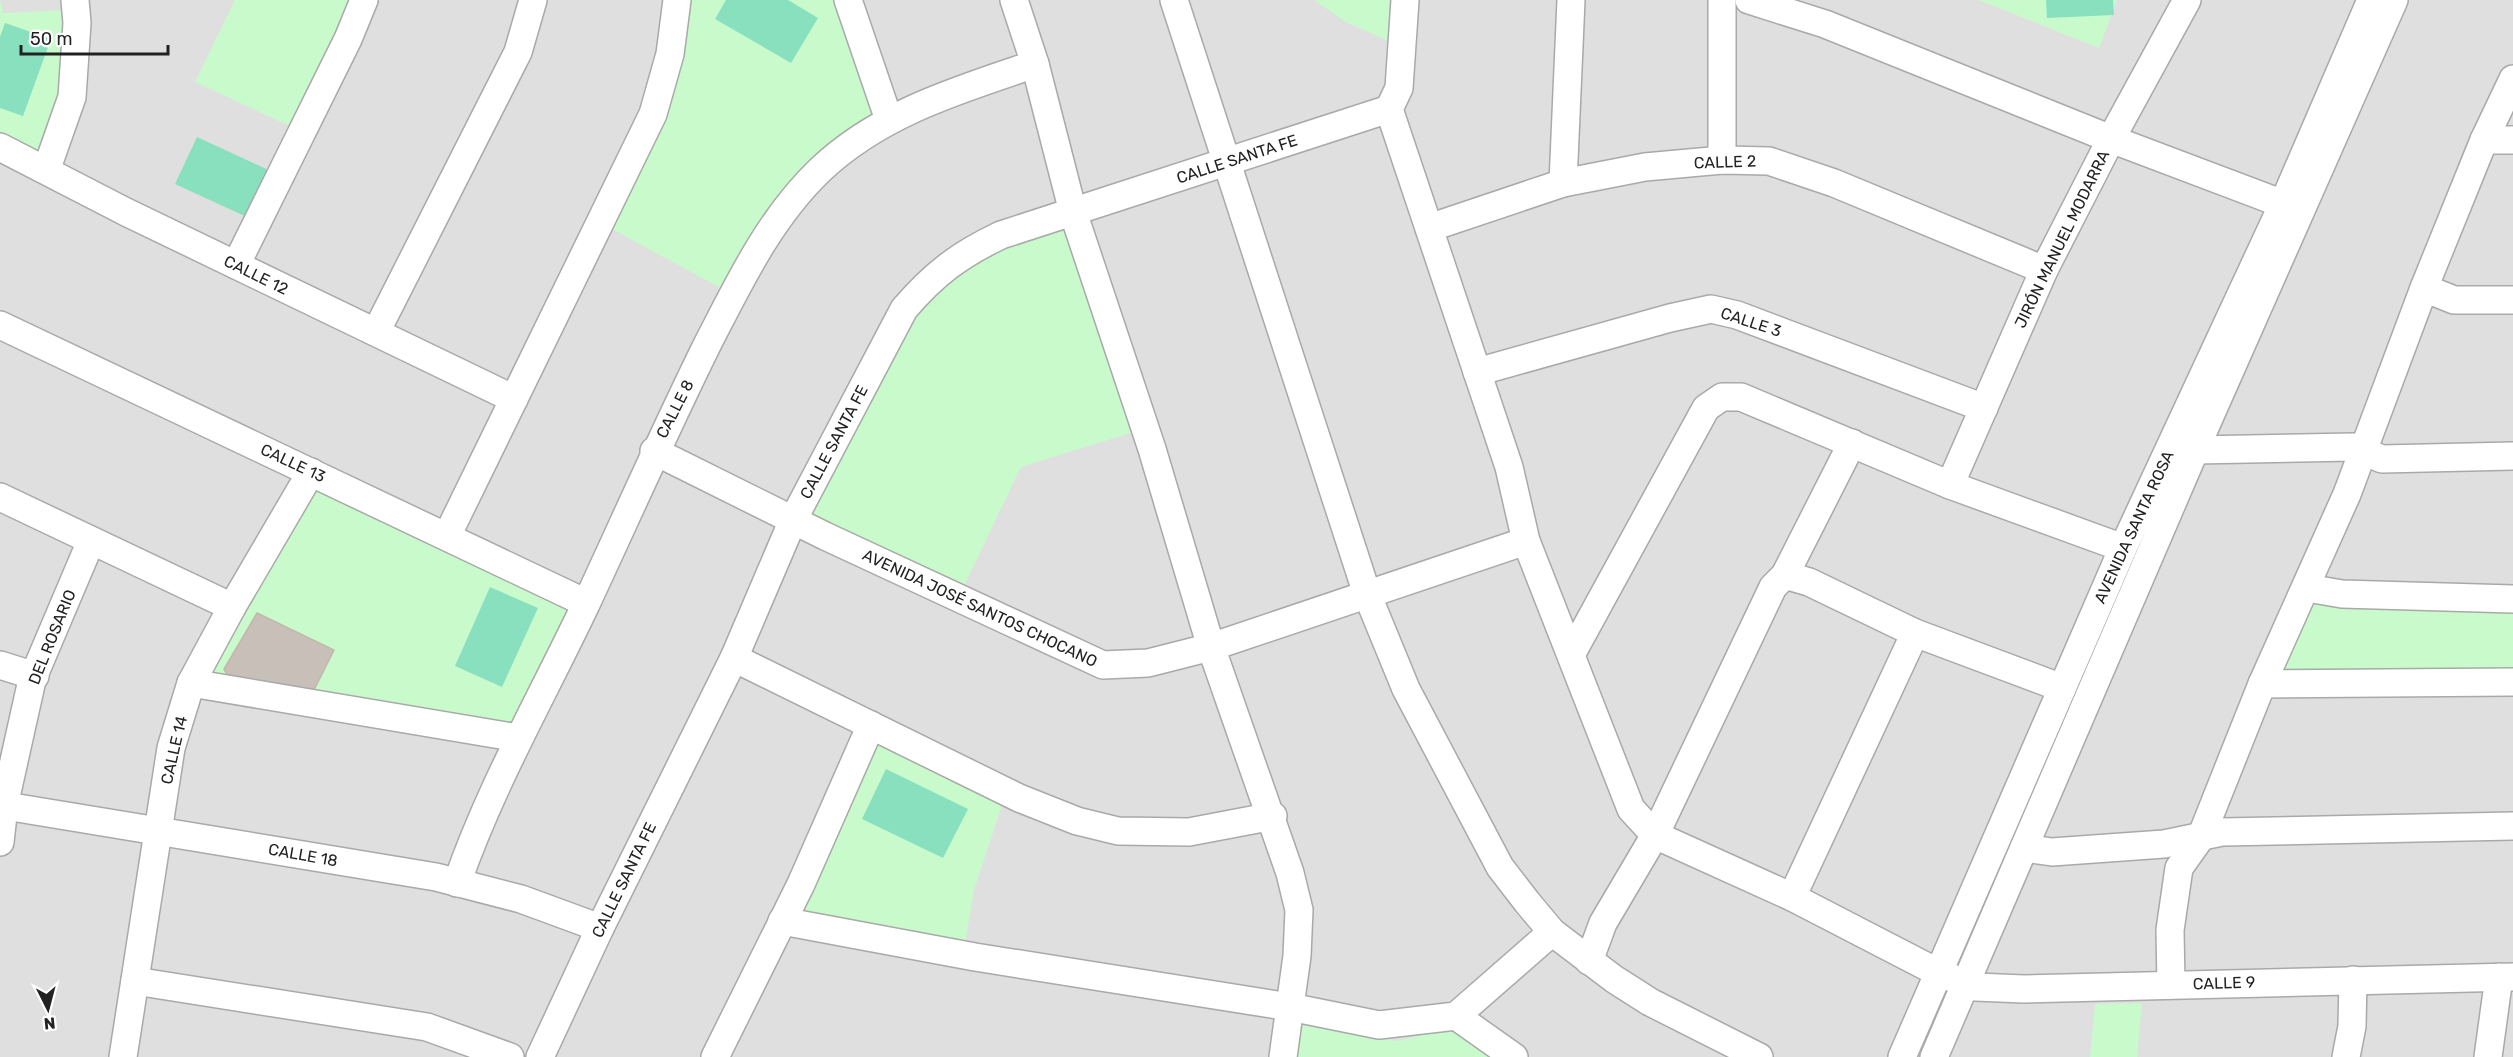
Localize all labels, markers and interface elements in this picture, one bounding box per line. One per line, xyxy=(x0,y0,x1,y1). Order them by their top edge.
scale bar xyxy=(21,18,168,56)
text: 50 m xyxy=(30,28,73,50)
street label: CALLE SANTA FE xyxy=(1174,131,1300,187)
street label: JIRÓN MANUEL MODARRA xyxy=(2010,146,2114,331)
street label: CALLE 2 xyxy=(1694,151,1756,173)
street label: CALLE 12 xyxy=(221,251,291,299)
street label: CALLE 3 xyxy=(1718,303,1784,341)
street label: CALLE 8 xyxy=(652,377,698,441)
street label: CALLE SANTA FE xyxy=(796,382,872,502)
street label: CALLE 13 xyxy=(258,440,328,486)
street label: AVENIDA SANTA ROSA xyxy=(2090,447,2178,606)
street label: AVENIDA JOSÉ SANTOS CHOCANO xyxy=(860,545,1100,671)
street label: DEL ROSARIO xyxy=(24,587,80,687)
street label: CALLE 14 xyxy=(157,714,191,786)
street label: CALLE SANTA FE xyxy=(588,819,660,941)
street label: CALLE 18 xyxy=(267,840,339,870)
street label: CALLE 9 xyxy=(2192,972,2256,994)
north arrow xyxy=(18,979,78,1039)
text: N xyxy=(43,1013,56,1033)

